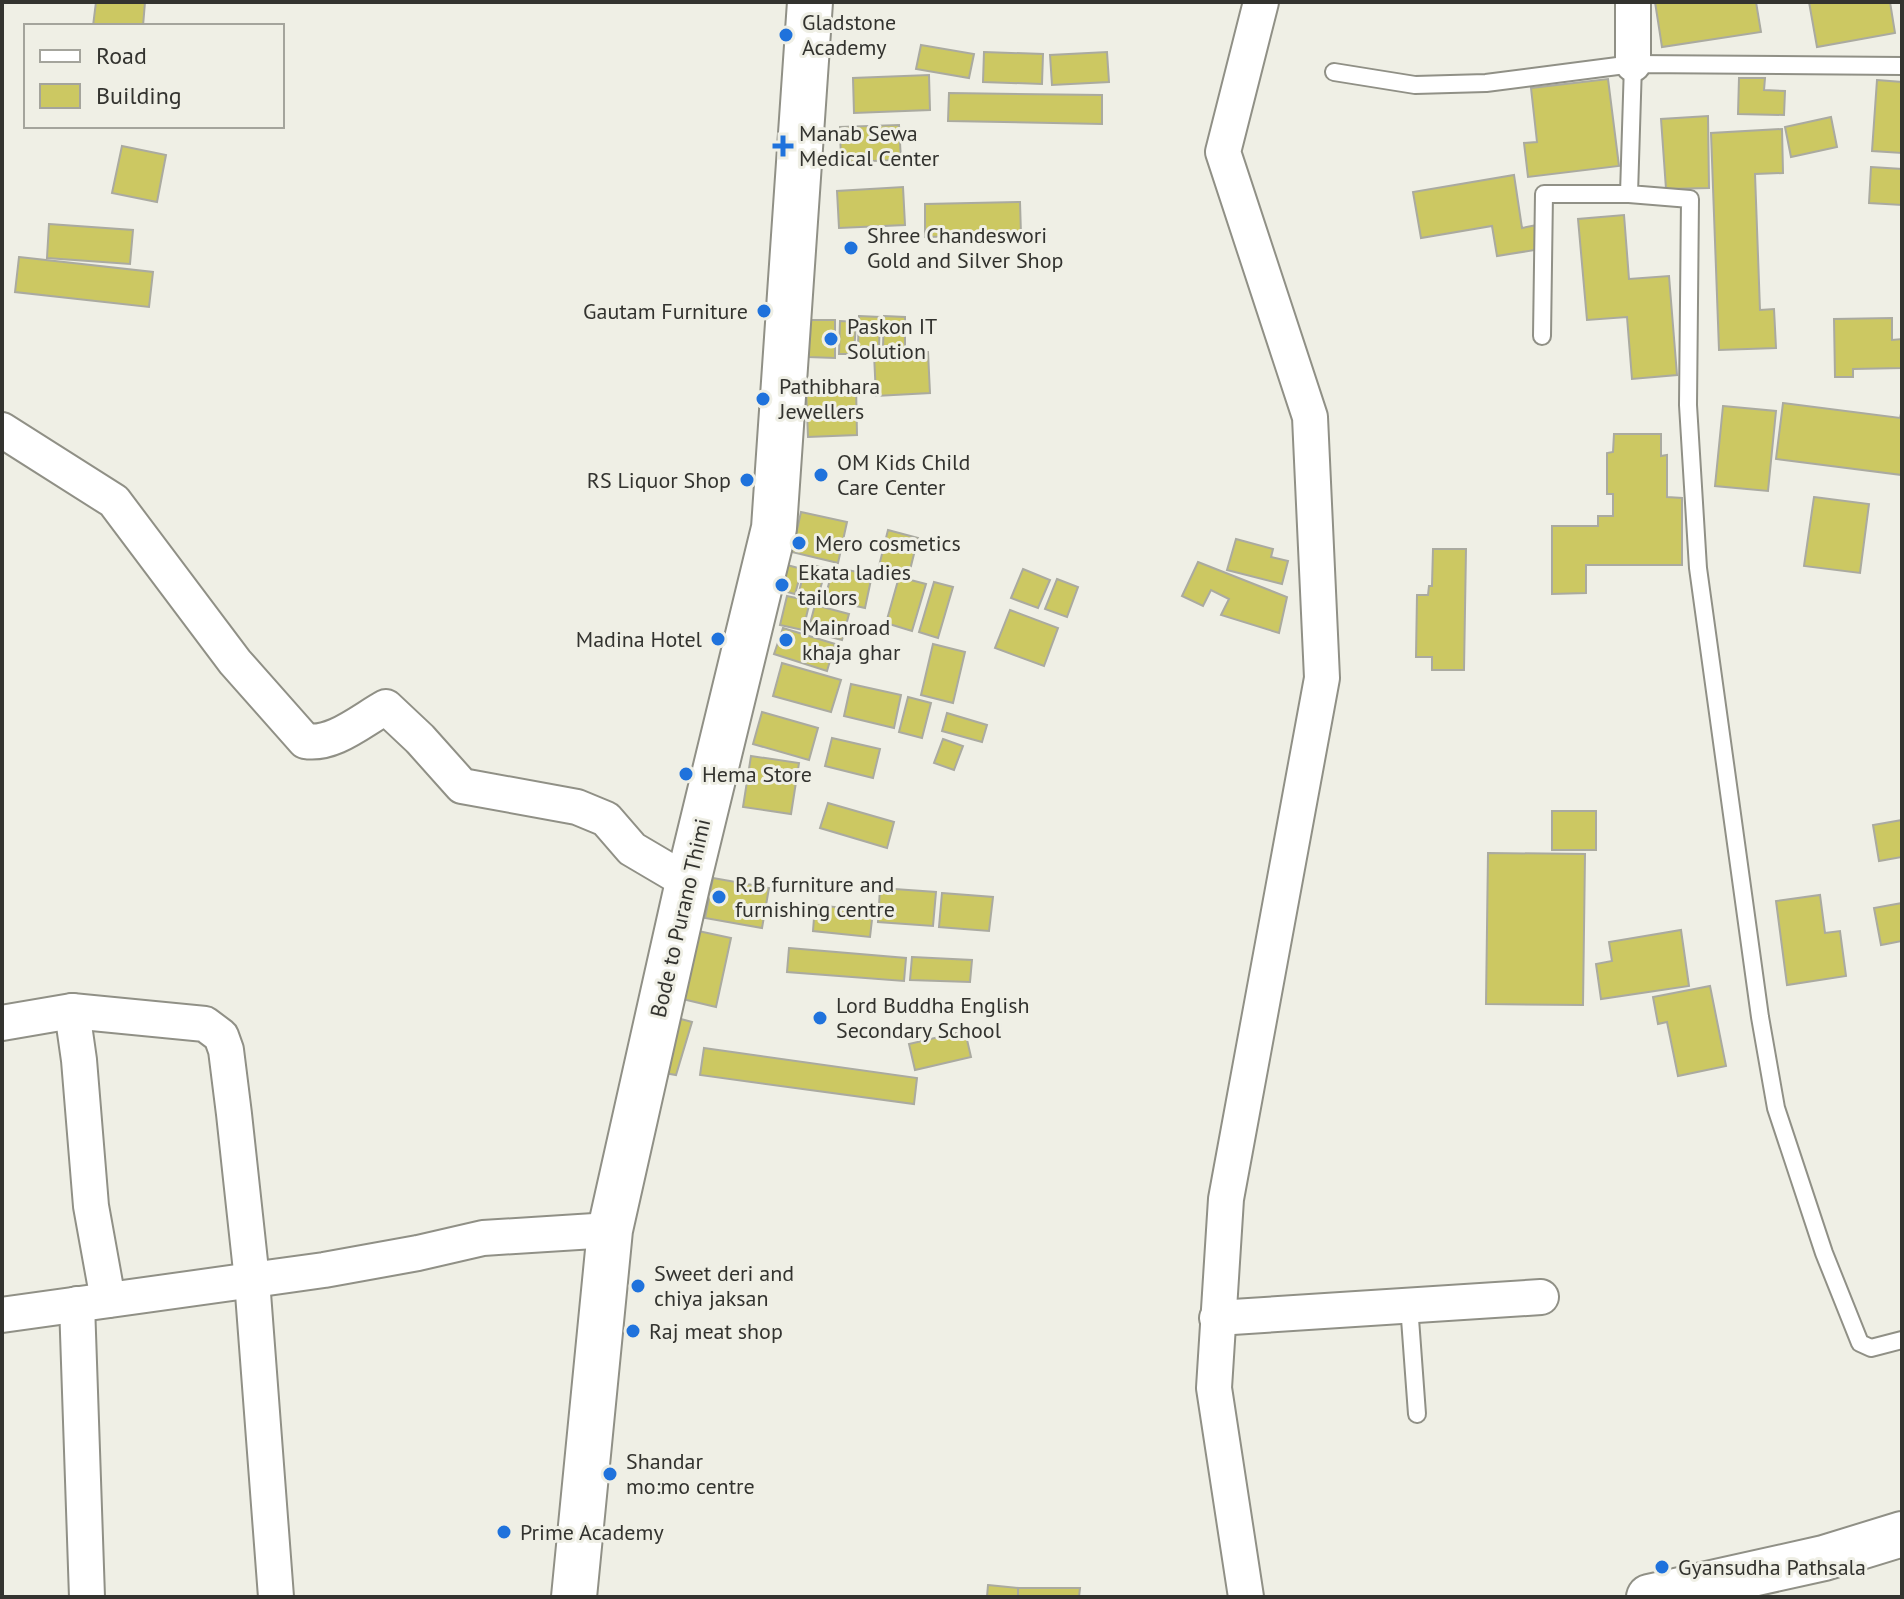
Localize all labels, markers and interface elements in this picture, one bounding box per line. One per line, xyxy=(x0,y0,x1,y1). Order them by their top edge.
place label: Gladstone Academy xyxy=(802,8,896,61)
legend xyxy=(24,24,284,128)
marker: Gladstone Academy xyxy=(777,26,795,44)
text: Road xyxy=(96,40,147,71)
text: Building xyxy=(96,80,182,111)
place label: Manab Sewa Medical Center xyxy=(799,119,940,172)
marker: Manab Sewa Medical Center xyxy=(774,137,792,155)
place label: Shree Chandeswori Gold and Silver Shop xyxy=(867,221,1063,274)
marker: Shree Chandeswori Gold and Silver Shop xyxy=(842,239,860,257)
place label: Gautam Furniture xyxy=(583,297,748,325)
marker: Gautam Furniture xyxy=(755,302,773,320)
place label: Paskon IT Solution xyxy=(847,312,937,365)
marker: Paskon IT Solution xyxy=(822,330,840,348)
place label: Pathibhara Jewellers xyxy=(778,372,880,425)
marker: Pathibhara Jewellers xyxy=(754,390,772,408)
place label: OM Kids Child Care Center xyxy=(837,448,970,501)
place label: RS Liquor Shop xyxy=(587,466,731,494)
marker: OM Kids Child Care Center xyxy=(812,466,830,484)
marker: RS Liquor Shop xyxy=(738,471,756,489)
place label: Mero cosmetics xyxy=(815,529,961,557)
marker: Mero cosmetics xyxy=(790,534,808,552)
place label: Ekata ladies tailors xyxy=(798,558,911,611)
marker: Ekata ladies tailors xyxy=(773,576,791,594)
place label: Mainroad khaja ghar xyxy=(802,613,901,666)
place label: Madina Hotel xyxy=(576,625,703,653)
marker: Madina Hotel xyxy=(709,630,727,648)
marker: Mainroad khaja ghar xyxy=(777,631,795,649)
place label: Hema Store xyxy=(702,760,812,788)
marker: Hema Store xyxy=(677,765,695,783)
street label: Bode to Purano Thimi xyxy=(644,816,716,1020)
place label: R.B furniture and furnishing centre xyxy=(735,870,895,923)
marker: R.B furniture and furnishing centre xyxy=(710,888,728,906)
place label: Lord Buddha English Secondary School xyxy=(836,991,1030,1044)
marker: Lord Buddha English Secondary School xyxy=(811,1009,829,1027)
place label: Sweet deri and chiya jaksan xyxy=(654,1259,794,1312)
marker: Sweet deri and chiya jaksan xyxy=(629,1277,647,1295)
place label: Raj meat shop xyxy=(649,1317,783,1345)
marker: Raj meat shop xyxy=(624,1322,642,1340)
place label: Shandar mo:mo centre xyxy=(626,1447,755,1500)
marker: Shandar mo:mo centre xyxy=(601,1465,619,1483)
place label: Prime Academy xyxy=(520,1518,664,1546)
marker: Prime Academy xyxy=(495,1523,513,1541)
place label: Gyansudha Pathsala xyxy=(1678,1553,1866,1581)
marker: Gyansudha Pathsala xyxy=(1653,1558,1671,1576)

